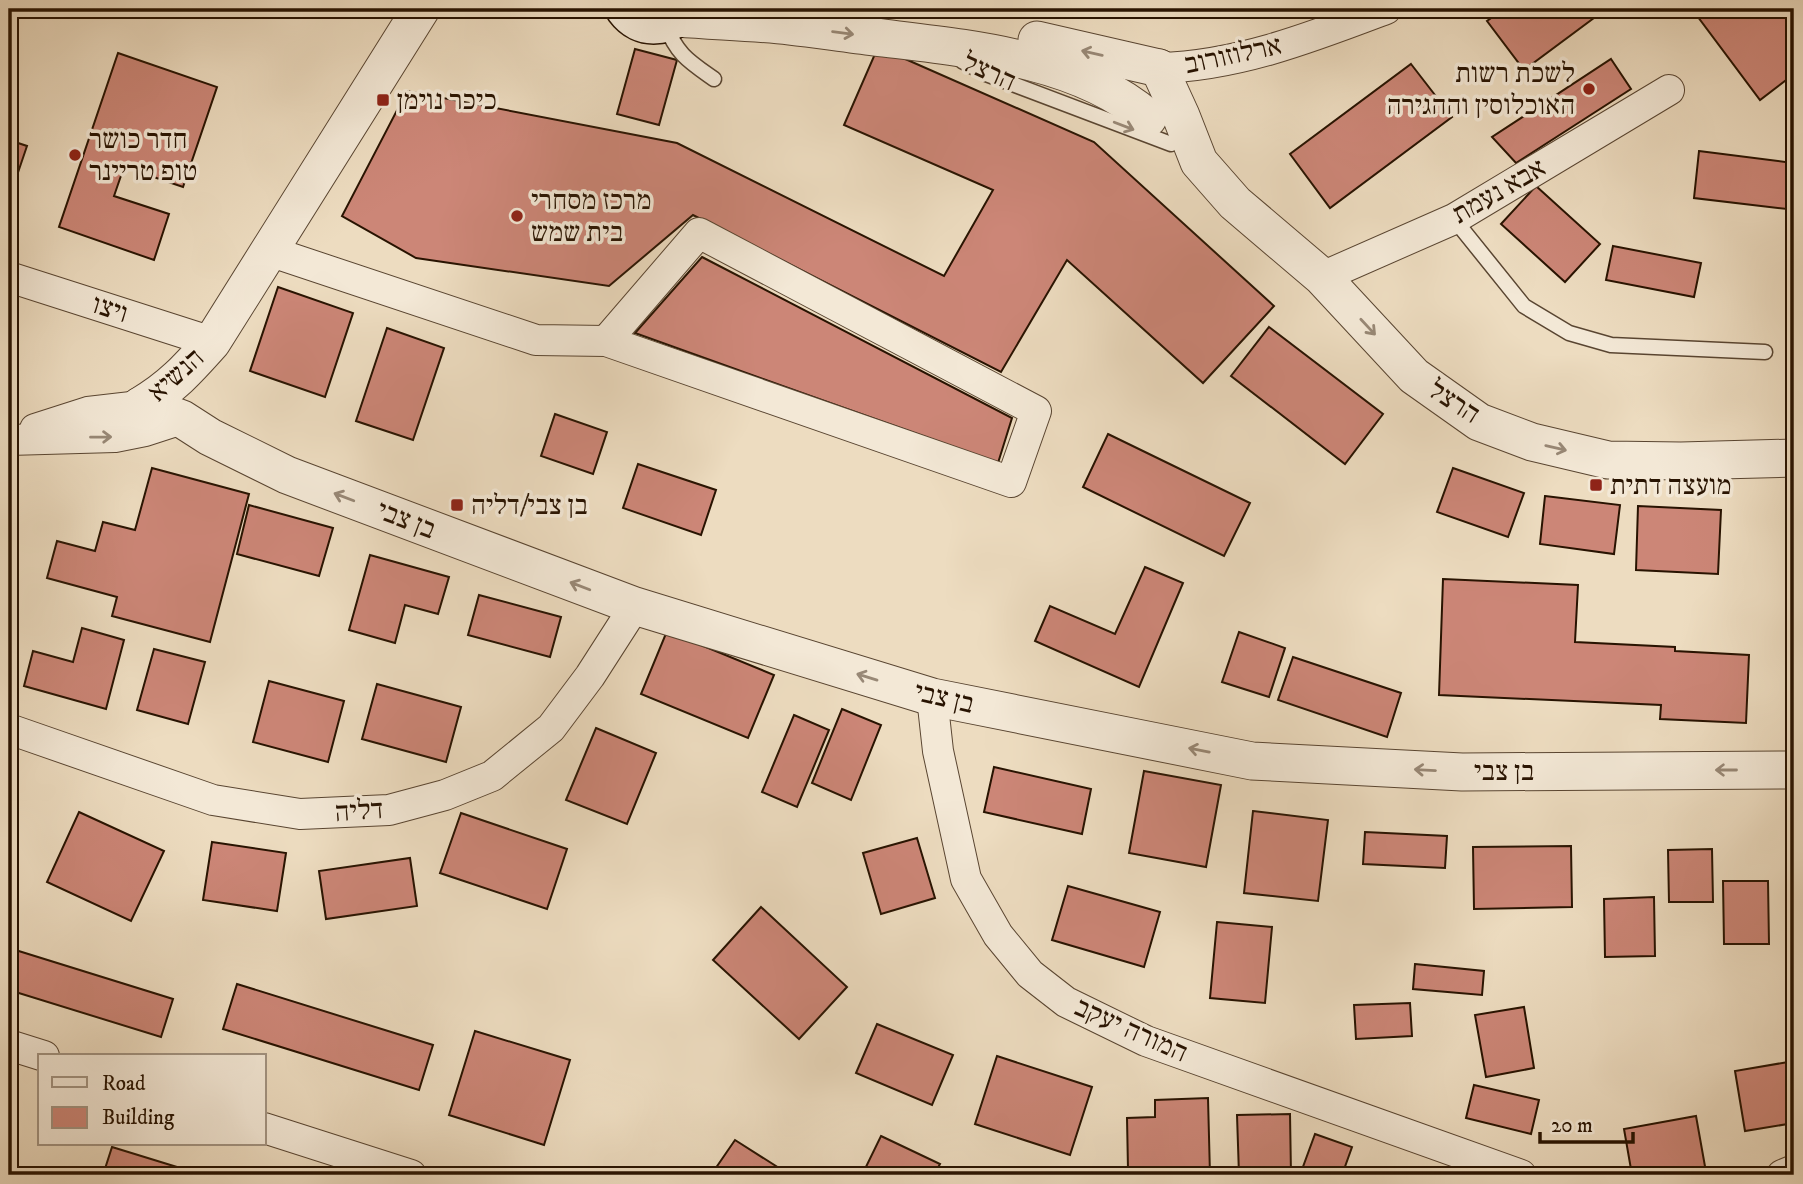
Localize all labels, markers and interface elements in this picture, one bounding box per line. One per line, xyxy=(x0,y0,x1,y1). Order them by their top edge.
one-way arrow xyxy=(832,27,854,40)
street label: ארלוזורוב xyxy=(1181,28,1285,82)
street label: הרצל xyxy=(957,45,1021,99)
one-way arrow xyxy=(1081,46,1104,59)
place label: לשכת רשות האוכלוסין וההגירה xyxy=(1387,56,1575,123)
marker: לשכת רשות האוכלוסין וההגירה xyxy=(1581,81,1597,97)
place label: כיכר נוימן xyxy=(397,83,497,118)
marker: כיכר נוימן xyxy=(375,92,391,108)
one-way arrow xyxy=(1113,121,1135,134)
place label: חדר כושר טופ טריינר xyxy=(89,122,197,189)
marker: חדר כושר טופ טריינר xyxy=(67,147,83,163)
street label: אבא נעמת xyxy=(1446,150,1552,232)
place label: מרכז מסחרי בית שמש xyxy=(531,183,651,250)
marker: מרכז מסחרי בית שמש xyxy=(509,208,525,224)
street label: ויצו xyxy=(87,287,133,331)
one-way arrow xyxy=(1360,318,1377,335)
street label: הנשיא xyxy=(141,341,211,409)
street label: הרצל xyxy=(1421,372,1487,432)
one-way arrow xyxy=(90,430,113,444)
one-way arrow xyxy=(1544,441,1567,455)
place label: מועצה דתית xyxy=(1610,468,1732,503)
marker: מועצה דתית xyxy=(1588,477,1604,493)
place label: בן צבי/דליה xyxy=(471,488,588,523)
one-way arrow xyxy=(334,489,356,502)
street label: בן צבי xyxy=(372,493,440,547)
marker: בן צבי/דליה xyxy=(449,497,465,513)
one-way arrow xyxy=(570,578,592,591)
one-way arrow xyxy=(856,670,878,683)
street label: בן צבי xyxy=(911,674,977,722)
one-way arrow xyxy=(1188,743,1211,756)
street label: בן צבי xyxy=(1474,754,1534,789)
one-way arrow xyxy=(1414,763,1437,776)
one-way arrow xyxy=(1715,763,1738,777)
street label: דליה xyxy=(333,792,385,830)
street label: המורה יעקב xyxy=(1069,990,1193,1070)
legend xyxy=(38,1054,266,1146)
text: Road xyxy=(102,1071,146,1097)
scale bar xyxy=(1540,1100,1633,1144)
text: Building xyxy=(102,1105,175,1131)
text: 20 m xyxy=(1551,1113,1593,1139)

